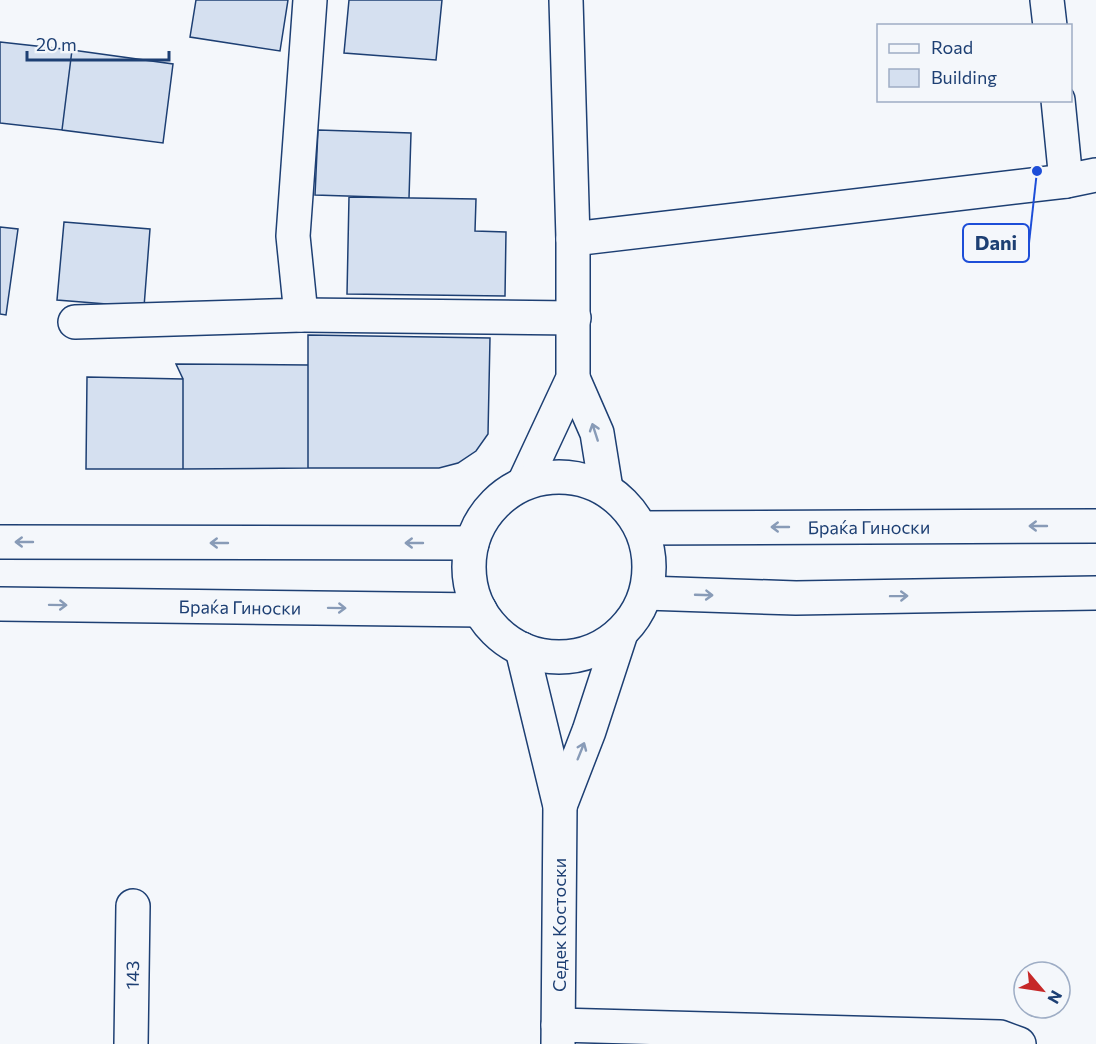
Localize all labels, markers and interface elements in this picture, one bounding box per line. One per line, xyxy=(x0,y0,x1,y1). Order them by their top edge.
scale bar xyxy=(27,24,170,62)
legend xyxy=(877,24,1072,102)
text: 20 m xyxy=(36,33,77,55)
text: Road xyxy=(931,36,973,58)
text: Building xyxy=(931,66,997,88)
callout: Dani xyxy=(963,224,1029,262)
text: Dani xyxy=(975,230,1017,254)
one-way arrow xyxy=(589,423,600,442)
street label: Браќа Гиноски xyxy=(808,516,930,538)
one-way arrow xyxy=(1028,520,1048,532)
one-way arrow xyxy=(770,522,790,533)
one-way arrow xyxy=(14,536,34,548)
one-way arrow xyxy=(209,537,229,549)
one-way arrow xyxy=(404,537,424,549)
one-way arrow xyxy=(694,589,714,601)
one-way arrow xyxy=(889,591,909,602)
street label: Браќа Гиноски xyxy=(179,595,301,619)
one-way arrow xyxy=(48,599,68,610)
one-way arrow xyxy=(327,602,347,614)
one-way arrow xyxy=(576,742,587,761)
street label: Седек Костоски xyxy=(548,858,570,992)
street label: 143 xyxy=(121,960,143,990)
north arrow xyxy=(1012,960,1072,1020)
text: N xyxy=(1044,988,1067,1007)

